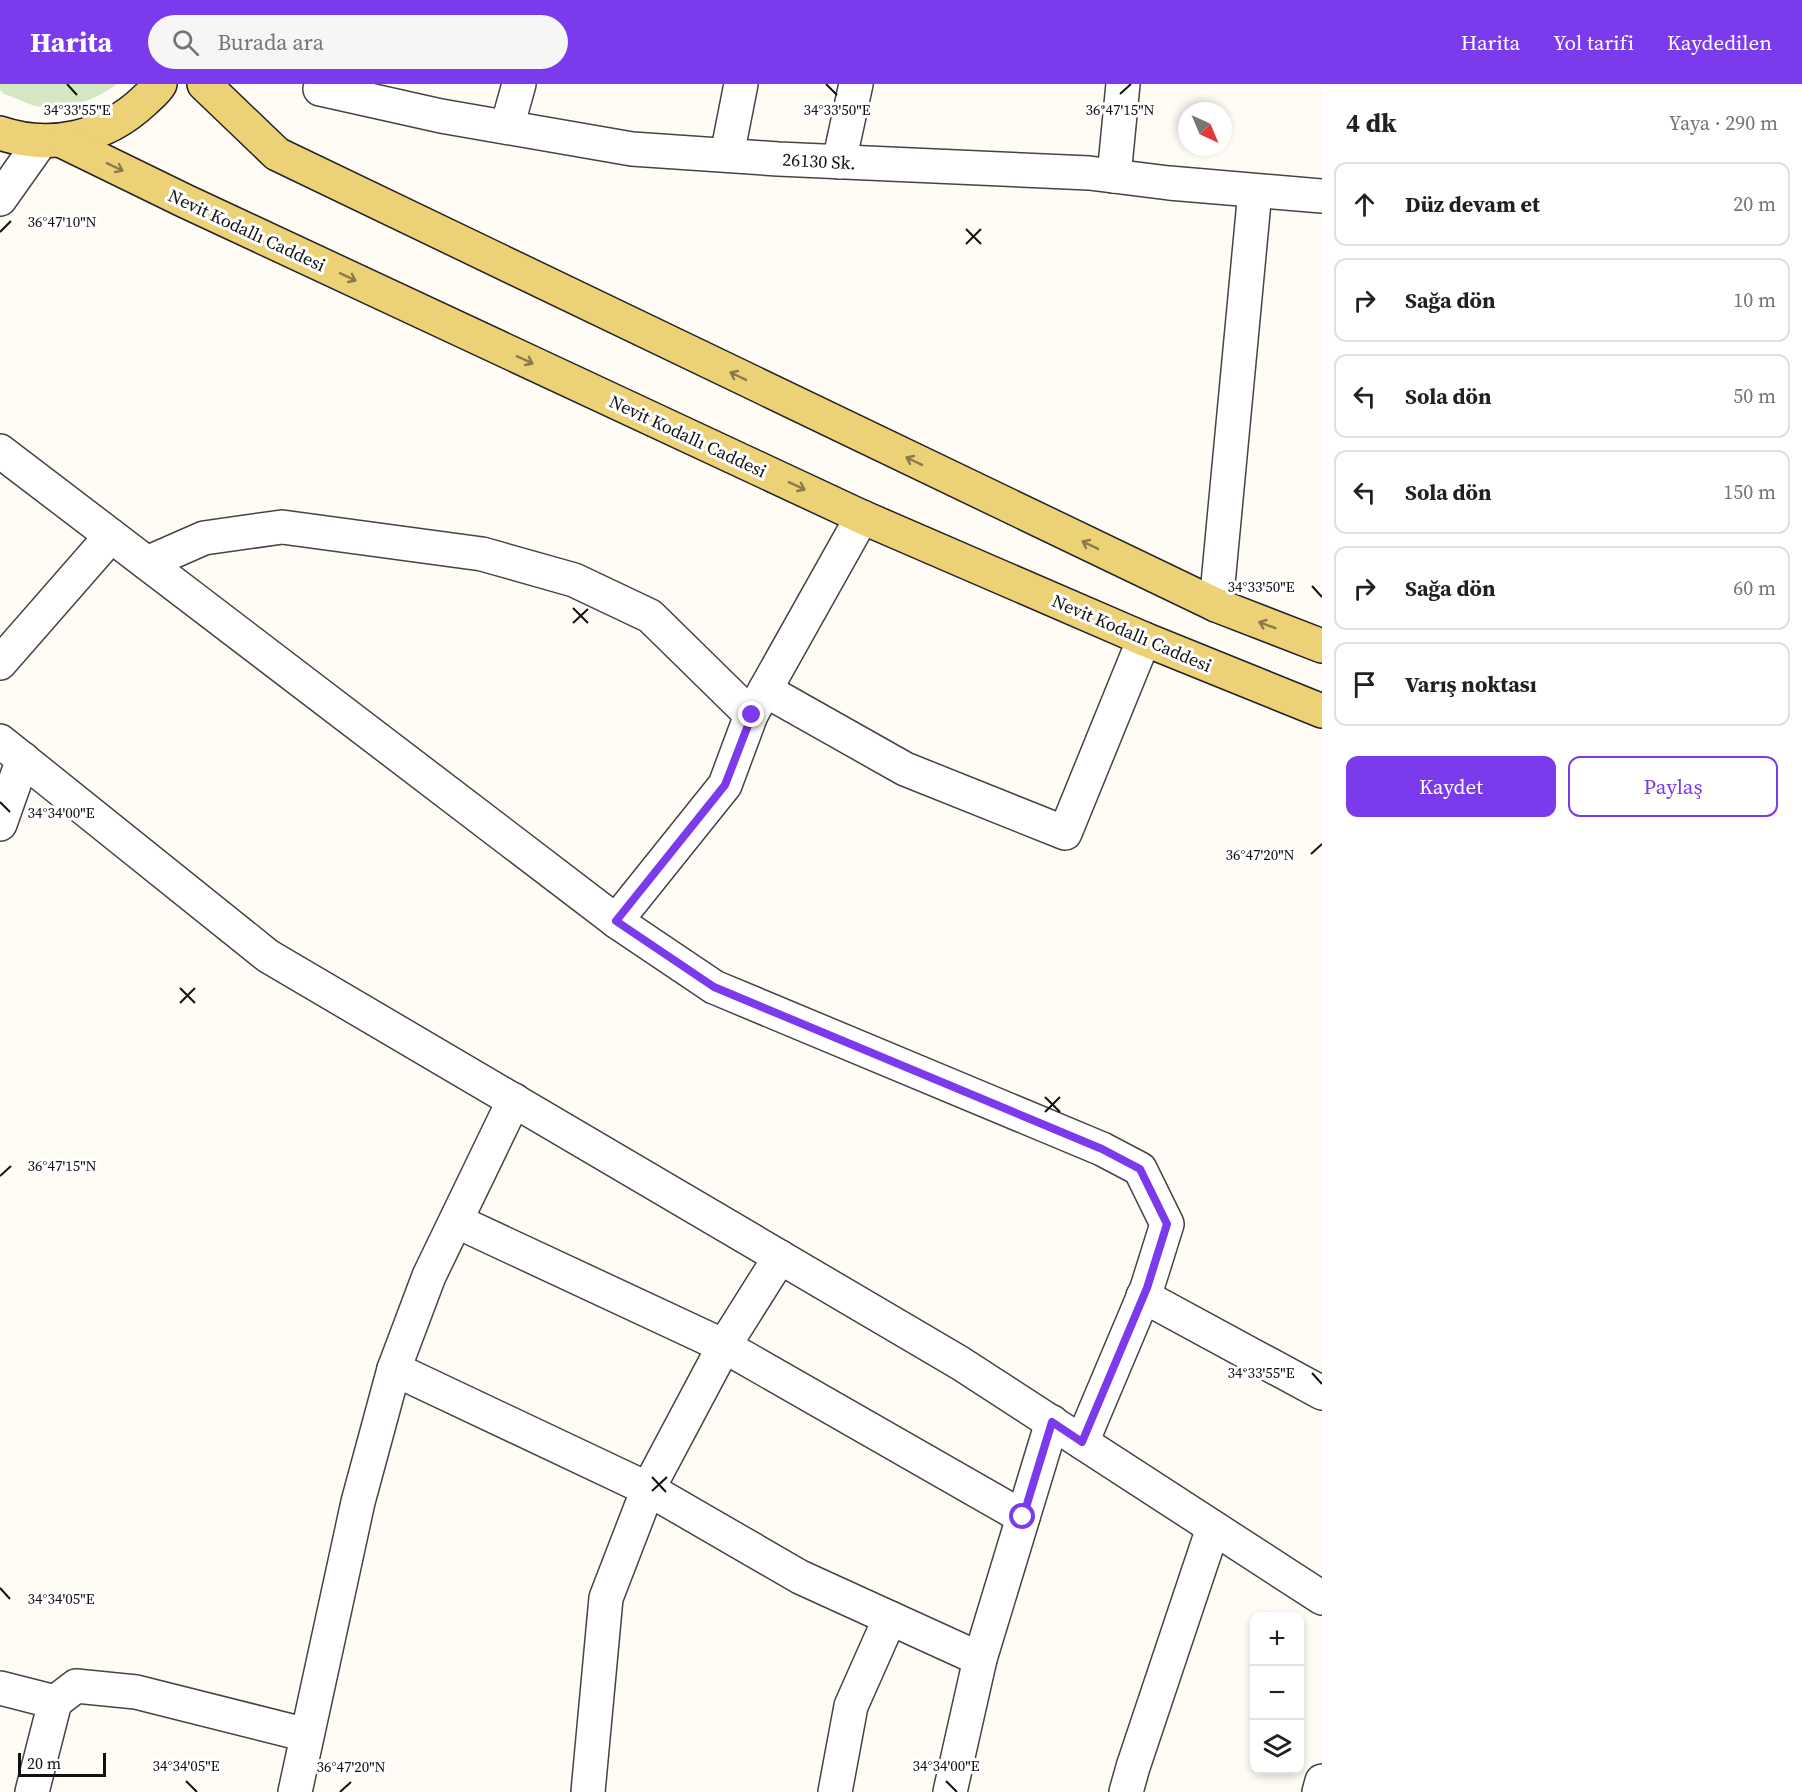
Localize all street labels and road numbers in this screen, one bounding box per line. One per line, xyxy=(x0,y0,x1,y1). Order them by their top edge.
street label: 26130 Sk. xyxy=(782,147,856,175)
street label: Nevit Kodallı Caddesi xyxy=(164,183,330,277)
street label: Nevit Kodallı Caddesi xyxy=(605,389,771,483)
street label: Nevit Kodallı Caddesi xyxy=(1048,588,1216,678)

